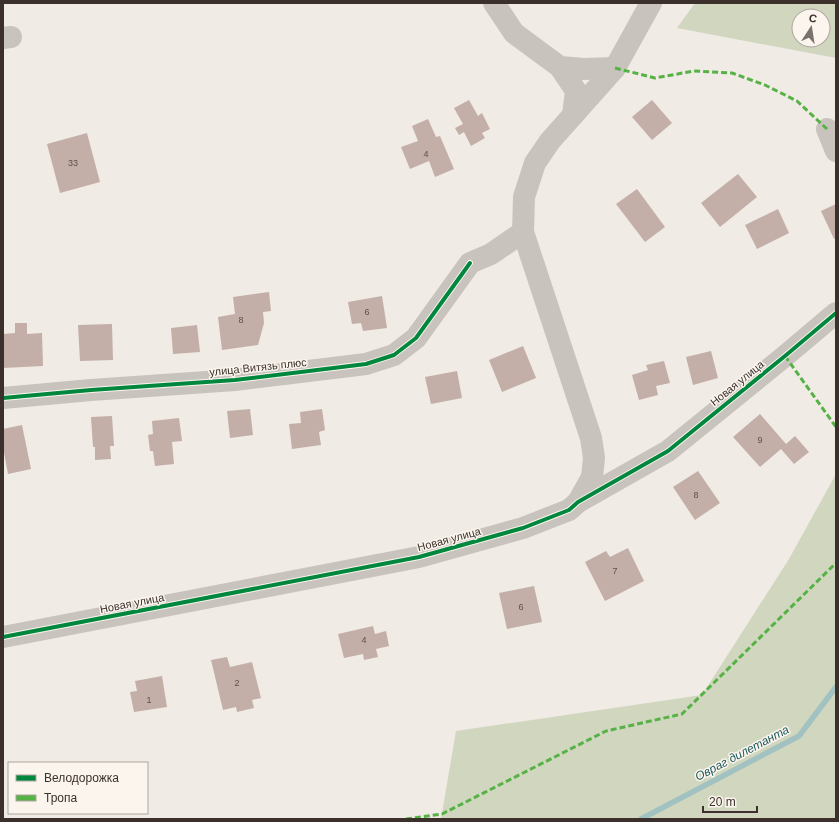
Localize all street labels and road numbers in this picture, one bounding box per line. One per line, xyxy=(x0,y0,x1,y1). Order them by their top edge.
street label: улица Витязь плюс xyxy=(209,356,308,378)
street label: Новая улица xyxy=(708,357,767,408)
street label: Новая улица xyxy=(416,525,483,553)
street label: Новая улица xyxy=(99,591,166,615)

